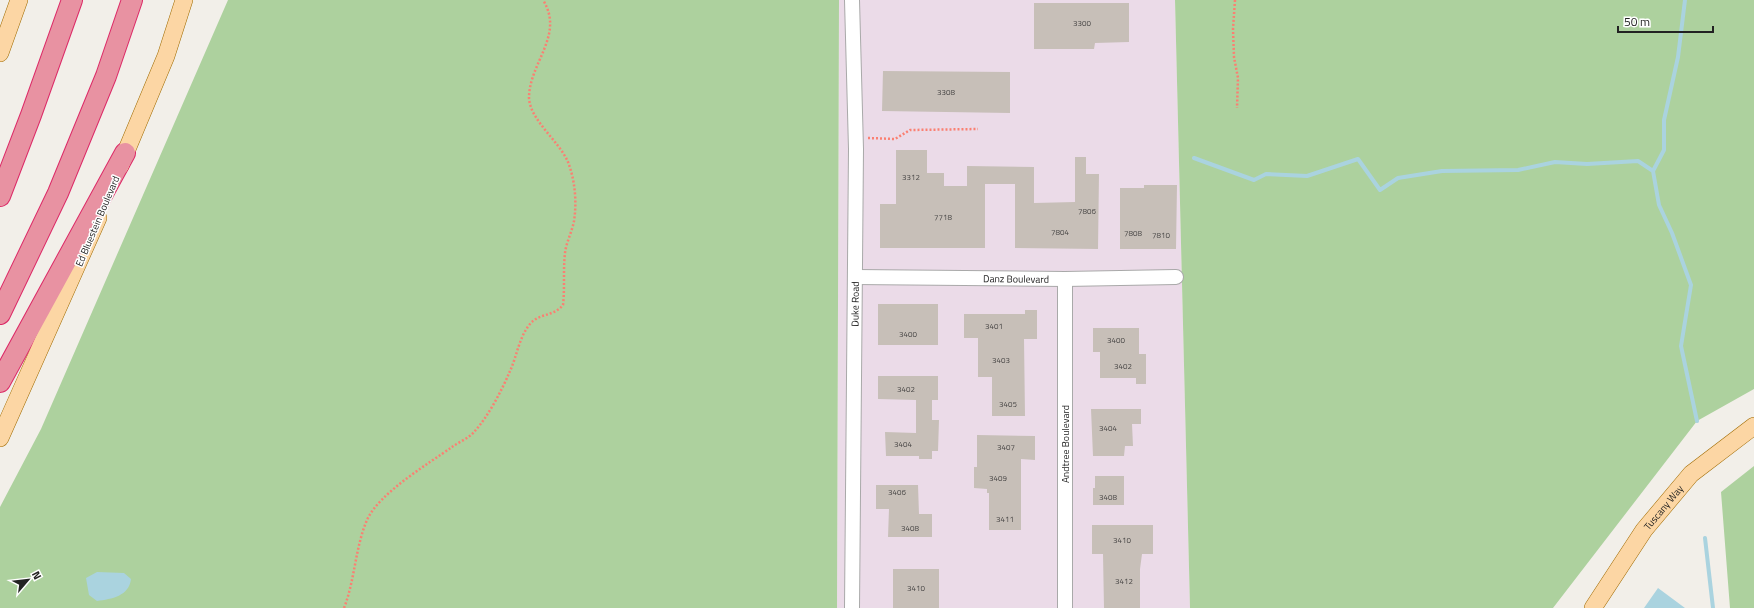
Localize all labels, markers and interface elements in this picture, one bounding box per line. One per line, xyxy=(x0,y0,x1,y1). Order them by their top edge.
scale bar xyxy=(1618,8,1713,34)
text: 50 m xyxy=(1624,12,1650,31)
house number: 3300 xyxy=(1073,17,1091,29)
house number: 3308 xyxy=(937,86,955,98)
house number: 3312 xyxy=(902,171,920,183)
street label: Ed Bluestein Boulevard xyxy=(72,174,123,269)
house number: 7806 xyxy=(1078,205,1096,217)
house number: 7718 xyxy=(934,211,952,223)
house number: 7804 xyxy=(1051,226,1069,238)
house number: 7808 xyxy=(1124,227,1142,239)
house number: 7810 xyxy=(1152,229,1170,241)
street label: Danz Boulevard xyxy=(983,271,1049,287)
street label: Duke Road xyxy=(847,281,863,327)
house number: 3401 xyxy=(985,320,1003,332)
house number: 3400 xyxy=(899,328,917,340)
house number: 3400 xyxy=(1107,334,1125,346)
house number: 3403 xyxy=(992,354,1010,366)
house number: 3402 xyxy=(1114,360,1132,372)
house number: 3402 xyxy=(897,383,915,395)
house number: 3405 xyxy=(999,398,1017,410)
street label: Andtree Boulevard xyxy=(1058,405,1073,483)
house number: 3404 xyxy=(1099,422,1117,434)
house number: 3404 xyxy=(894,438,912,450)
house number: 3407 xyxy=(997,441,1015,453)
house number: 3409 xyxy=(989,472,1007,484)
street label: Tuscany Way xyxy=(1640,482,1687,533)
house number: 3406 xyxy=(888,486,906,498)
house number: 3408 xyxy=(1099,491,1117,503)
house number: 3411 xyxy=(996,513,1014,525)
house number: 3408 xyxy=(901,522,919,534)
house number: 3410 xyxy=(1113,534,1131,546)
north arrow xyxy=(8,560,48,600)
text: N xyxy=(28,568,46,582)
house number: 3412 xyxy=(1115,575,1133,587)
house number: 3410 xyxy=(907,582,925,594)

